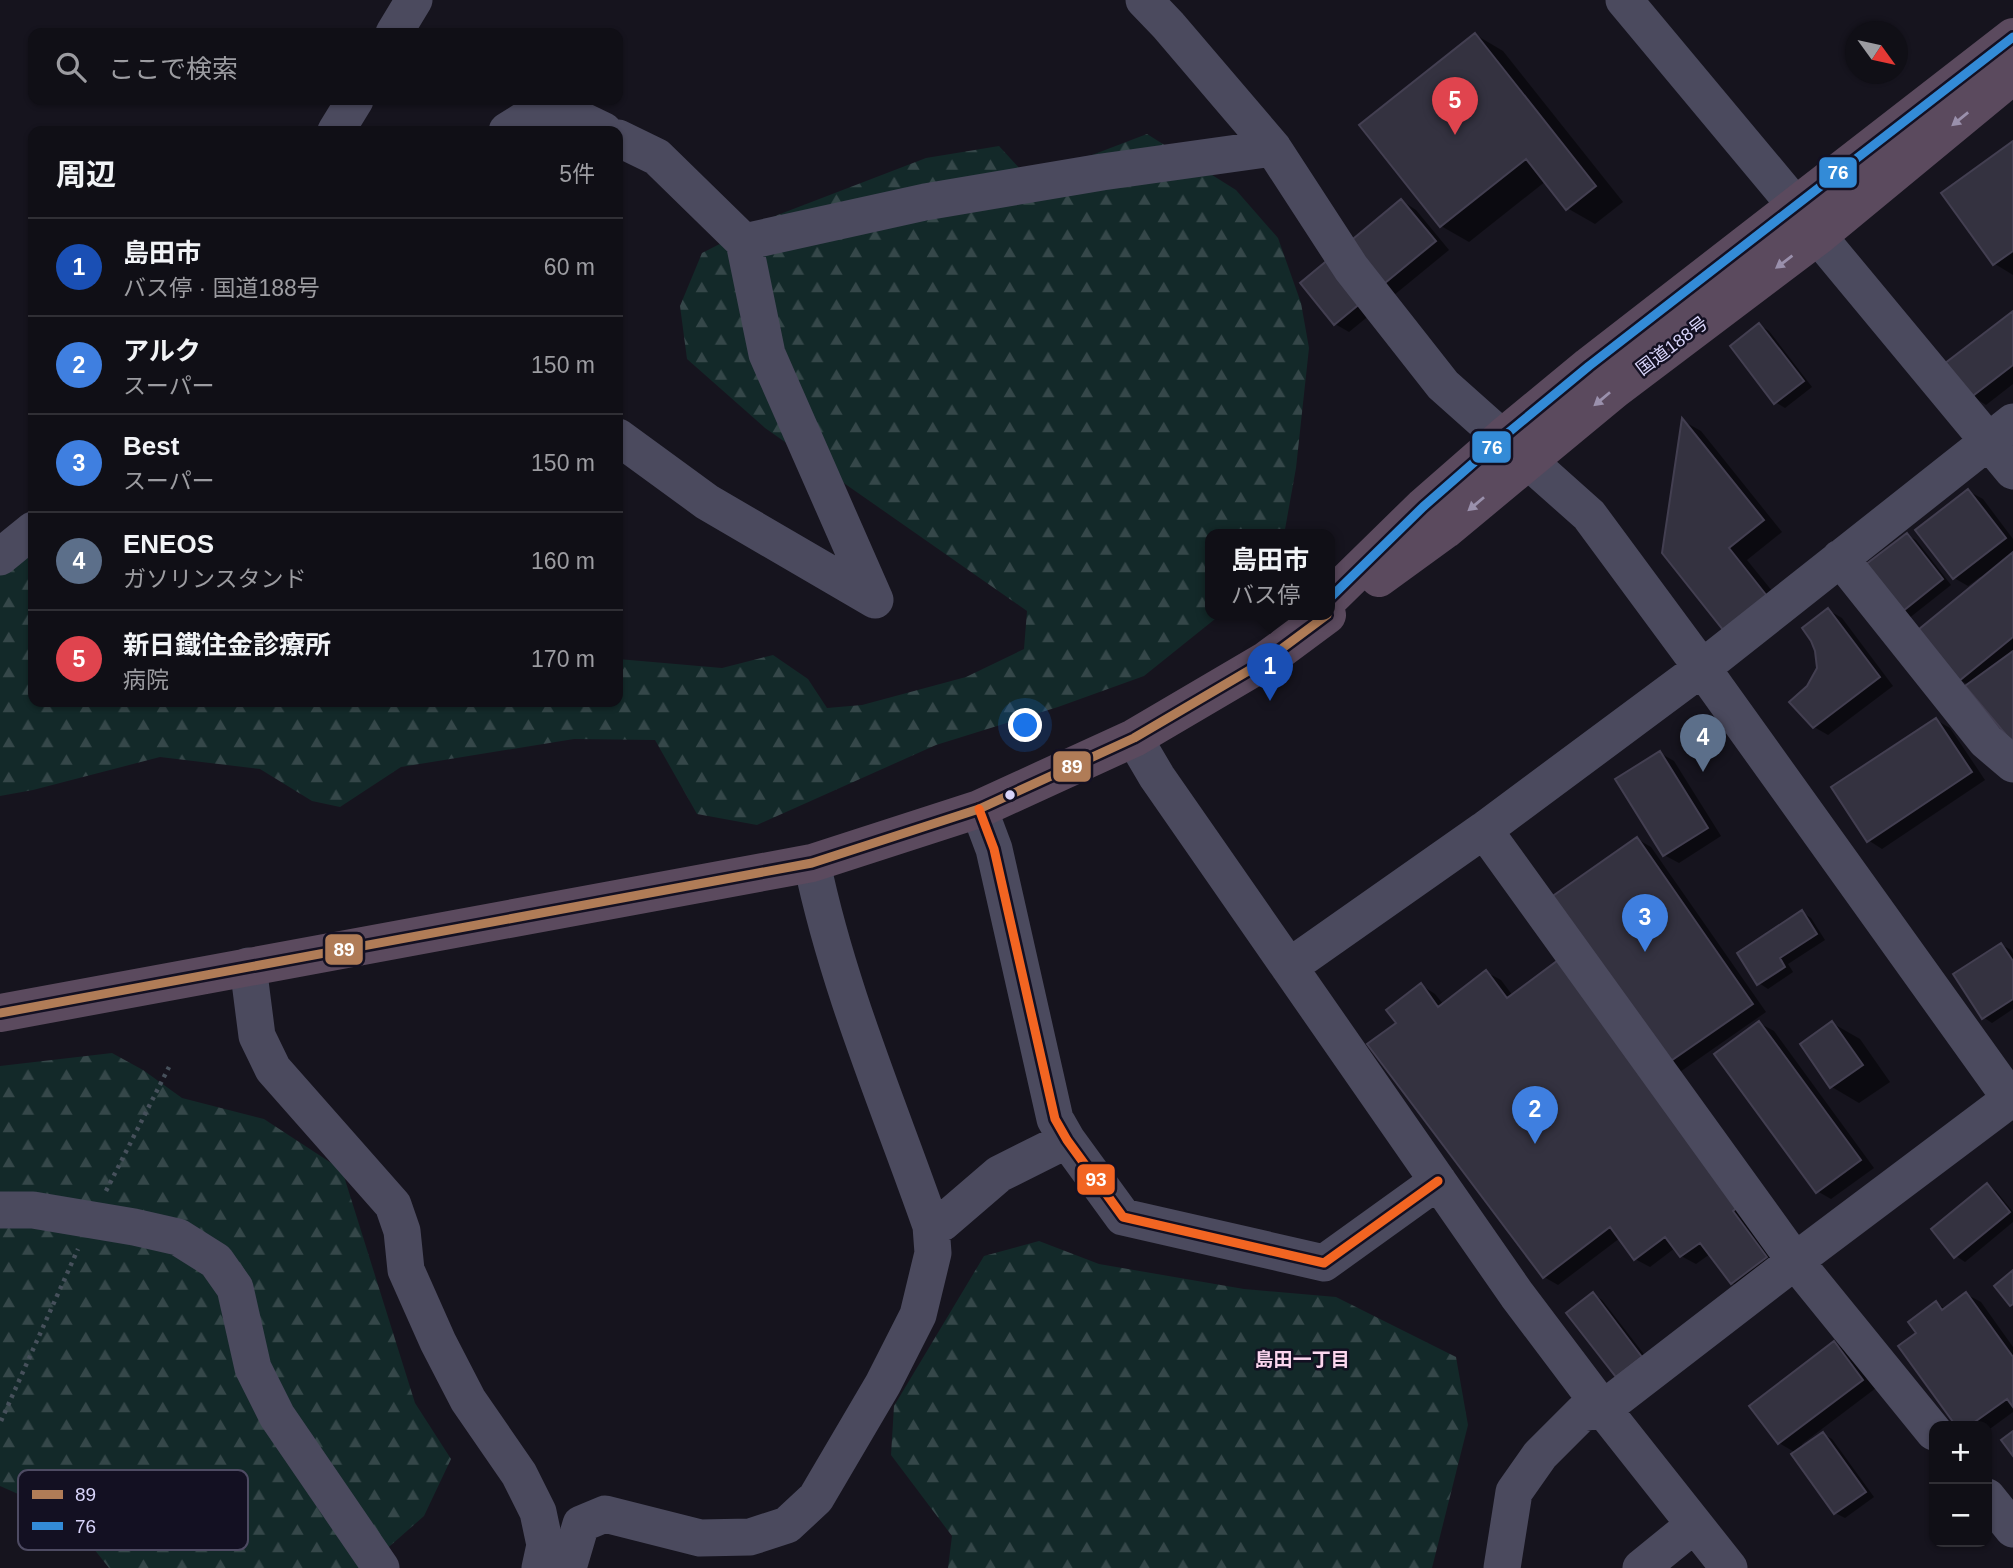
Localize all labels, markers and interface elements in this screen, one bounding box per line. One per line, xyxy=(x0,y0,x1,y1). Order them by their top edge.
north arrow xyxy=(1845,21,1908,84)
search box xyxy=(28,28,623,105)
icon: search xyxy=(52,48,90,86)
text: ここで検索 xyxy=(108,54,238,84)
pin: 5 xyxy=(1432,77,1478,135)
one-way arrow xyxy=(1952,111,1970,126)
line badge: 76 xyxy=(1818,156,1858,189)
text: 周辺 xyxy=(56,158,116,191)
text: 5件 xyxy=(559,161,595,187)
text: 76 xyxy=(1827,162,1849,183)
text: 島田市 xyxy=(123,238,201,268)
text: 1 xyxy=(73,254,85,280)
text: 60 m xyxy=(544,254,595,280)
one-way arrow xyxy=(1775,254,1793,269)
text: バス停 · 国道188号 xyxy=(123,275,320,301)
street label: 国道188号 xyxy=(1632,313,1712,379)
text: アルク xyxy=(123,336,201,366)
text: 2 xyxy=(73,352,85,378)
text: 150 m xyxy=(531,352,595,378)
text: スーパー xyxy=(123,373,215,399)
one-way arrow xyxy=(1594,391,1611,406)
line badge: 76 xyxy=(1471,430,1512,464)
text: Best xyxy=(123,431,179,461)
text: 76 xyxy=(1481,437,1503,458)
text: 3 xyxy=(73,450,85,476)
text: 150 m xyxy=(531,450,595,476)
text: スーパー xyxy=(123,468,215,494)
one-way arrow xyxy=(1468,496,1485,511)
text: ENEOS xyxy=(123,529,214,559)
popup xyxy=(1205,529,1335,620)
text: 島田市 xyxy=(1231,545,1309,575)
text: 4 xyxy=(73,548,85,574)
text: 160 m xyxy=(531,548,595,574)
text: ガソリンスタンド xyxy=(123,566,307,592)
text: バス停 xyxy=(1231,582,1300,608)
text: 新日鐵住金診療所 xyxy=(123,630,331,660)
pin: 1 xyxy=(1247,643,1293,701)
text: 5 xyxy=(73,646,85,672)
text: 170 m xyxy=(531,646,595,672)
text: 病院 xyxy=(123,667,169,693)
your location xyxy=(1008,708,1042,742)
pin: 4 xyxy=(1680,714,1726,772)
line badge: 89 xyxy=(1052,750,1092,783)
text: 89 xyxy=(1061,756,1083,777)
unlabelled marker xyxy=(1003,788,1017,802)
pin: 3 xyxy=(1622,894,1668,952)
line badge: 89 xyxy=(324,933,364,966)
text: 89 xyxy=(333,939,355,960)
pin: 2 xyxy=(1512,1086,1558,1144)
line badge: 93 xyxy=(1076,1163,1116,1196)
text: 93 xyxy=(1085,1169,1107,1190)
district label: 島田一丁目 xyxy=(1254,1349,1350,1370)
map controls xyxy=(1929,1421,1992,1547)
button: + xyxy=(1929,1421,1992,1484)
legend xyxy=(18,1470,248,1550)
text: 89 xyxy=(75,1484,96,1505)
button: − xyxy=(1929,1484,1992,1547)
text: 76 xyxy=(75,1516,96,1537)

